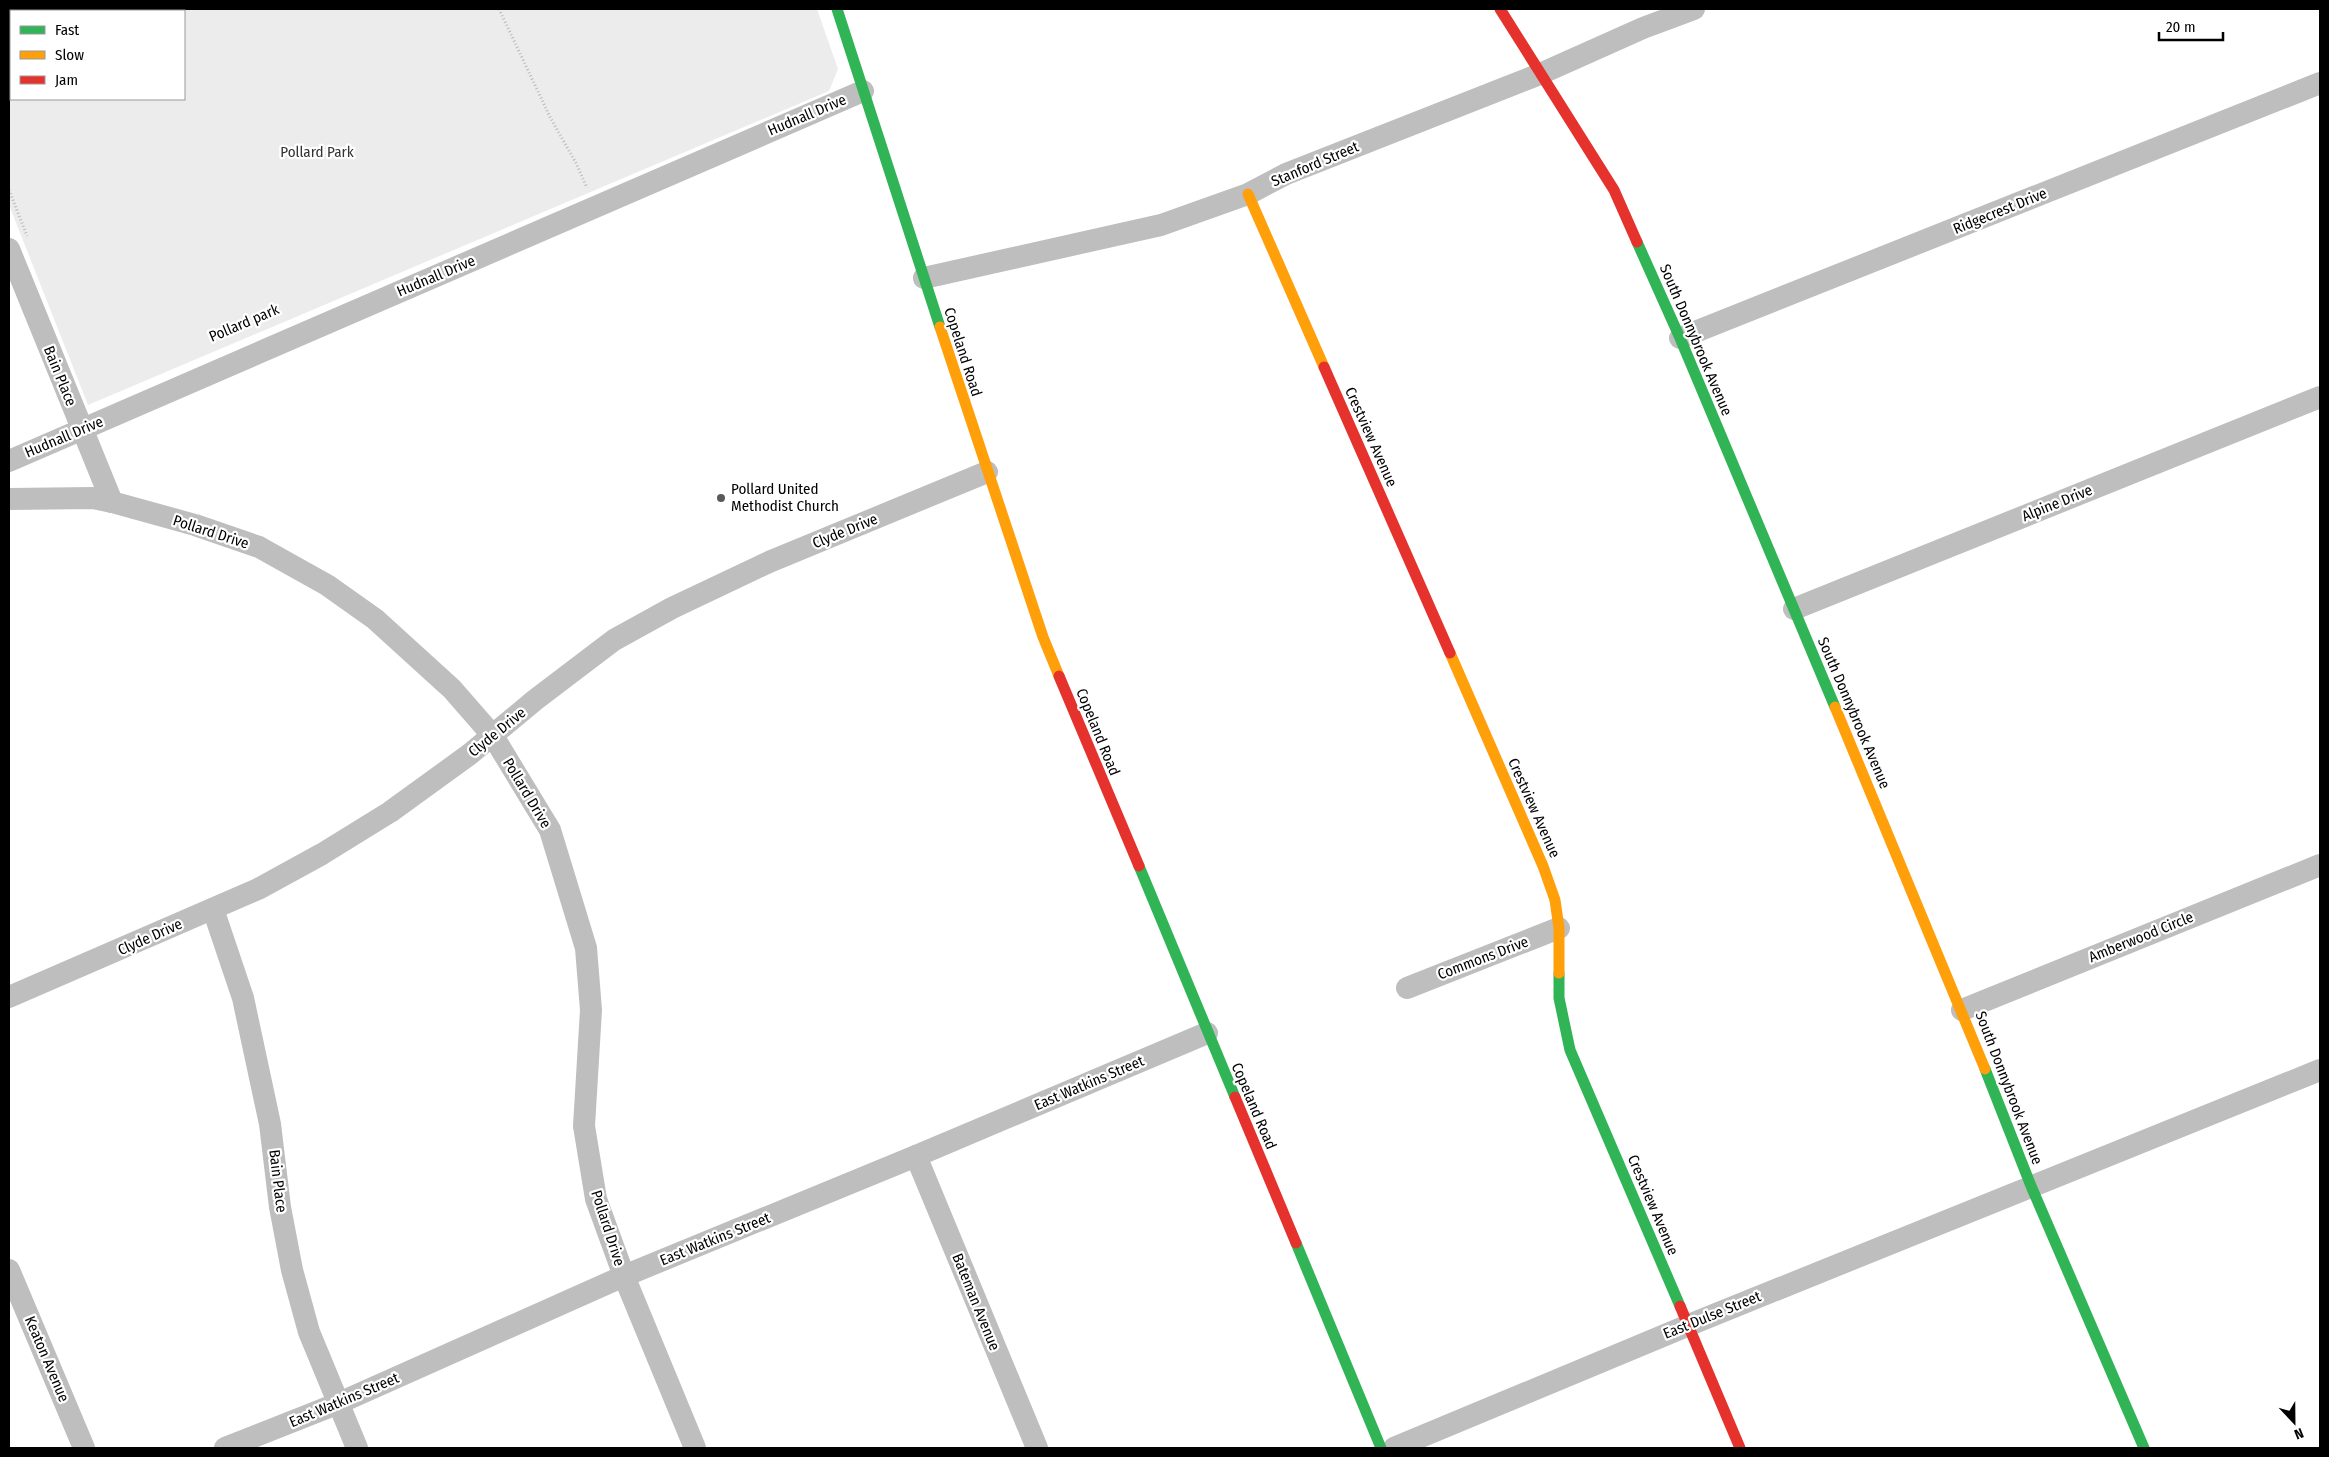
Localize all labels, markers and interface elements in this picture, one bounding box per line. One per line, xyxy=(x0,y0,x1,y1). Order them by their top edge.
legend xyxy=(10,10,185,100)
scale bar xyxy=(2159,10,2223,42)
text: 20 m xyxy=(2166,18,2196,36)
text: Fast xyxy=(55,21,79,39)
text: Slow xyxy=(55,46,84,64)
text: Jam xyxy=(55,71,78,89)
street label: Hudnall Drive xyxy=(765,90,849,140)
street label: Stanford Street xyxy=(1269,137,1361,190)
park label: Pollard Park xyxy=(280,143,354,161)
street label: Ridgecrest Drive xyxy=(1951,184,2049,238)
street label: Hudnall Drive xyxy=(394,251,478,301)
street label: South Donnybrook Avenue xyxy=(1656,262,1736,418)
street label: Pollard park xyxy=(206,300,282,346)
street label: Copeland Road xyxy=(940,305,986,399)
street label: Bain Place xyxy=(40,343,80,409)
street label: Crestview Avenue xyxy=(1341,384,1401,490)
street label: Hudnall Drive xyxy=(22,412,106,462)
place label: Pollard United Methodist Church xyxy=(731,480,839,515)
street label: Alpine Drive xyxy=(2019,481,2095,525)
marker: Pollard United Methodist Church xyxy=(715,492,727,504)
street label: Clyde Drive xyxy=(810,510,880,552)
street label: Pollard Drive xyxy=(171,511,251,553)
street label: South Donnybrook Avenue xyxy=(1814,635,1894,791)
street label: Copeland Road xyxy=(1072,686,1124,778)
street label: Clyde Drive xyxy=(465,703,529,761)
street label: Pollard Drive xyxy=(499,755,555,831)
street label: Crestview Avenue xyxy=(1504,755,1564,861)
street label: Amberwood Circle xyxy=(2086,908,2196,966)
street label: Clyde Drive xyxy=(115,915,185,959)
street label: Commons Drive xyxy=(1435,932,1531,984)
street label: South Donnybrook Avenue xyxy=(1971,1009,2047,1167)
street label: East Watkins Street xyxy=(1031,1052,1147,1114)
street label: Copeland Road xyxy=(1228,1060,1280,1152)
street label: Bain Place xyxy=(265,1149,291,1213)
street label: Crestview Avenue xyxy=(1624,1152,1682,1258)
street label: Pollard Drive xyxy=(587,1188,629,1268)
street label: East Watkins Street xyxy=(657,1209,773,1269)
street label: Bateman Avenue xyxy=(948,1251,1004,1353)
street label: East Dulse Street xyxy=(1661,1287,1764,1343)
street label: Keaton Avenue xyxy=(21,1313,73,1405)
street label: East Watkins Street xyxy=(286,1369,402,1431)
north arrow xyxy=(2269,1397,2319,1447)
text: N xyxy=(2292,1424,2306,1443)

